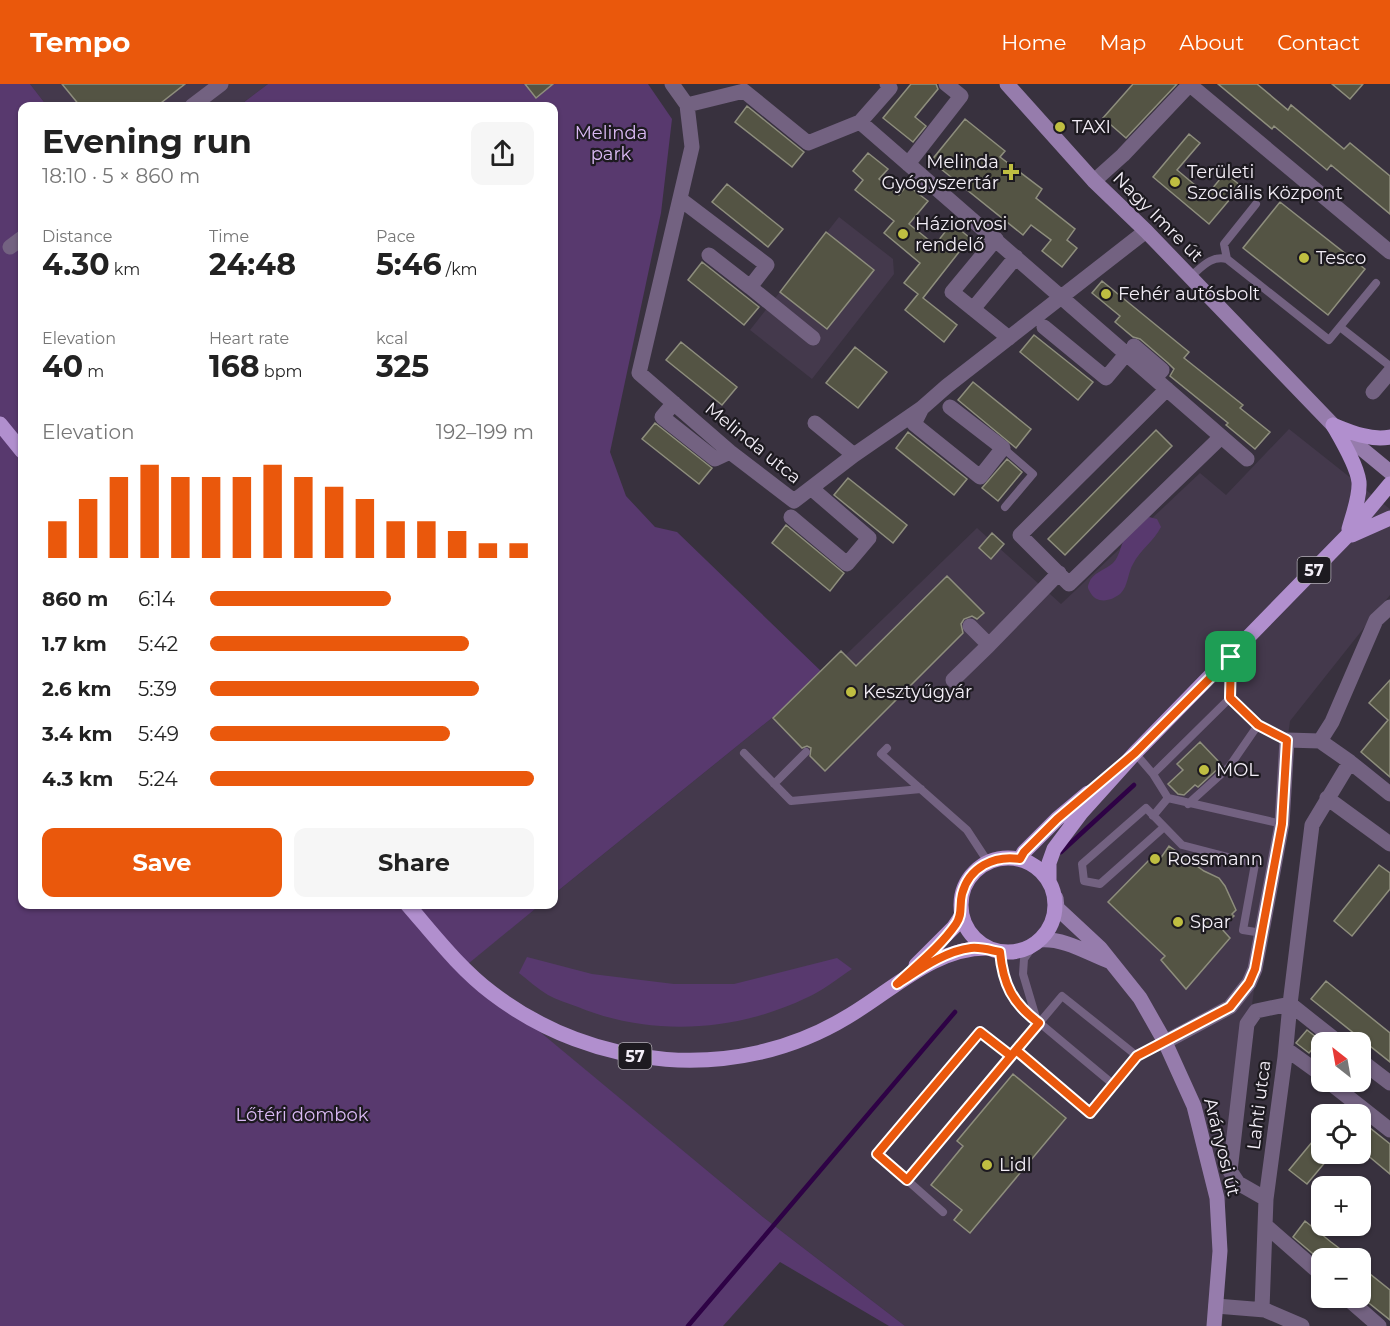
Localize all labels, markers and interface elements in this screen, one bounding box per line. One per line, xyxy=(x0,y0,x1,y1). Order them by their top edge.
text: Tempo xyxy=(30,25,130,59)
text: Home xyxy=(1001,30,1066,55)
text: Map xyxy=(1099,30,1146,55)
text: About xyxy=(1179,30,1244,55)
text: Contact xyxy=(1277,30,1360,55)
place label: TAXI xyxy=(1072,116,1111,138)
marker: TAXI xyxy=(1053,120,1067,134)
text: Evening run xyxy=(42,121,252,161)
button: share xyxy=(471,122,534,185)
park label: Melinda park xyxy=(575,122,647,165)
place label: Melinda Gyógyszertár xyxy=(881,151,999,194)
place label: Területi Szociális Központ xyxy=(1187,161,1343,204)
text: 18:10 · 5 × 860 m xyxy=(42,164,200,188)
marker: Melinda Gyógyszertár xyxy=(1004,165,1018,179)
street label: Nagy Imre út xyxy=(1108,167,1208,267)
marker: Területi Szociális Központ xyxy=(1168,175,1182,189)
place label: Háziorvosi rendelő xyxy=(915,213,1007,256)
text: Distance xyxy=(42,227,112,246)
text: Time xyxy=(209,227,249,246)
text: Pace xyxy=(376,227,415,246)
marker: Háziorvosi rendelő xyxy=(896,227,910,241)
text: 4.30 xyxy=(42,246,110,283)
text: 24:48 xyxy=(209,246,296,283)
text: 5:46 xyxy=(376,246,442,283)
place label: Tesco xyxy=(1316,247,1366,269)
marker: Tesco xyxy=(1297,251,1311,265)
text: km xyxy=(110,260,140,279)
text: /km xyxy=(442,260,478,279)
place label: Fehér autósbolt xyxy=(1118,283,1260,305)
marker: Fehér autósbolt xyxy=(1099,287,1113,301)
text: Elevation xyxy=(42,329,116,348)
text: Heart rate xyxy=(209,329,289,348)
text: kcal xyxy=(376,329,408,348)
text: 40 xyxy=(42,348,83,385)
text: 168 xyxy=(209,348,260,385)
text: 325 xyxy=(376,348,429,385)
text: m xyxy=(83,362,104,381)
text: bpm xyxy=(260,362,303,381)
street label: Melinda utca xyxy=(701,398,805,488)
text: Elevation xyxy=(42,420,134,444)
text: 192–199 m xyxy=(436,420,534,444)
road number: 57 xyxy=(1298,557,1330,583)
text: 860 m xyxy=(42,587,108,611)
text: 6:14 xyxy=(138,587,175,611)
pin xyxy=(1205,631,1256,682)
text: 1.7 km xyxy=(42,632,107,656)
text: 5:42 xyxy=(138,632,178,656)
icon: arrive xyxy=(1214,640,1247,673)
text: 2.6 km xyxy=(42,677,111,701)
text: 5:39 xyxy=(138,677,177,701)
place label: Kesztyűgyár xyxy=(863,681,972,703)
marker: Kesztyűgyár xyxy=(844,685,858,699)
text: 3.4 km xyxy=(42,722,113,746)
text: 5:49 xyxy=(138,722,179,746)
place label: MOL xyxy=(1216,759,1259,781)
marker: MOL xyxy=(1197,763,1211,777)
text: 4.3 km xyxy=(42,767,113,791)
text: 5:24 xyxy=(138,767,178,791)
button: Save xyxy=(42,828,282,897)
button: Share xyxy=(294,828,534,897)
place label: Rossmann xyxy=(1167,848,1263,870)
marker: Rossmann xyxy=(1148,852,1162,866)
place label: Spar xyxy=(1190,911,1231,933)
marker: Spar xyxy=(1171,915,1185,929)
north arrow xyxy=(1311,1032,1371,1092)
map controls xyxy=(1311,1032,1371,1308)
road number: 57 xyxy=(618,1043,652,1069)
street label: Lahti utca xyxy=(1243,1059,1275,1151)
street label: Arányosi út xyxy=(1199,1096,1245,1198)
park label: Lőtéri dombok xyxy=(235,1104,369,1126)
button: locate xyxy=(1311,1104,1371,1164)
place label: Lidl xyxy=(999,1154,1032,1176)
marker: Lidl xyxy=(980,1158,994,1172)
button: + xyxy=(1311,1176,1371,1236)
button: − xyxy=(1311,1248,1371,1308)

